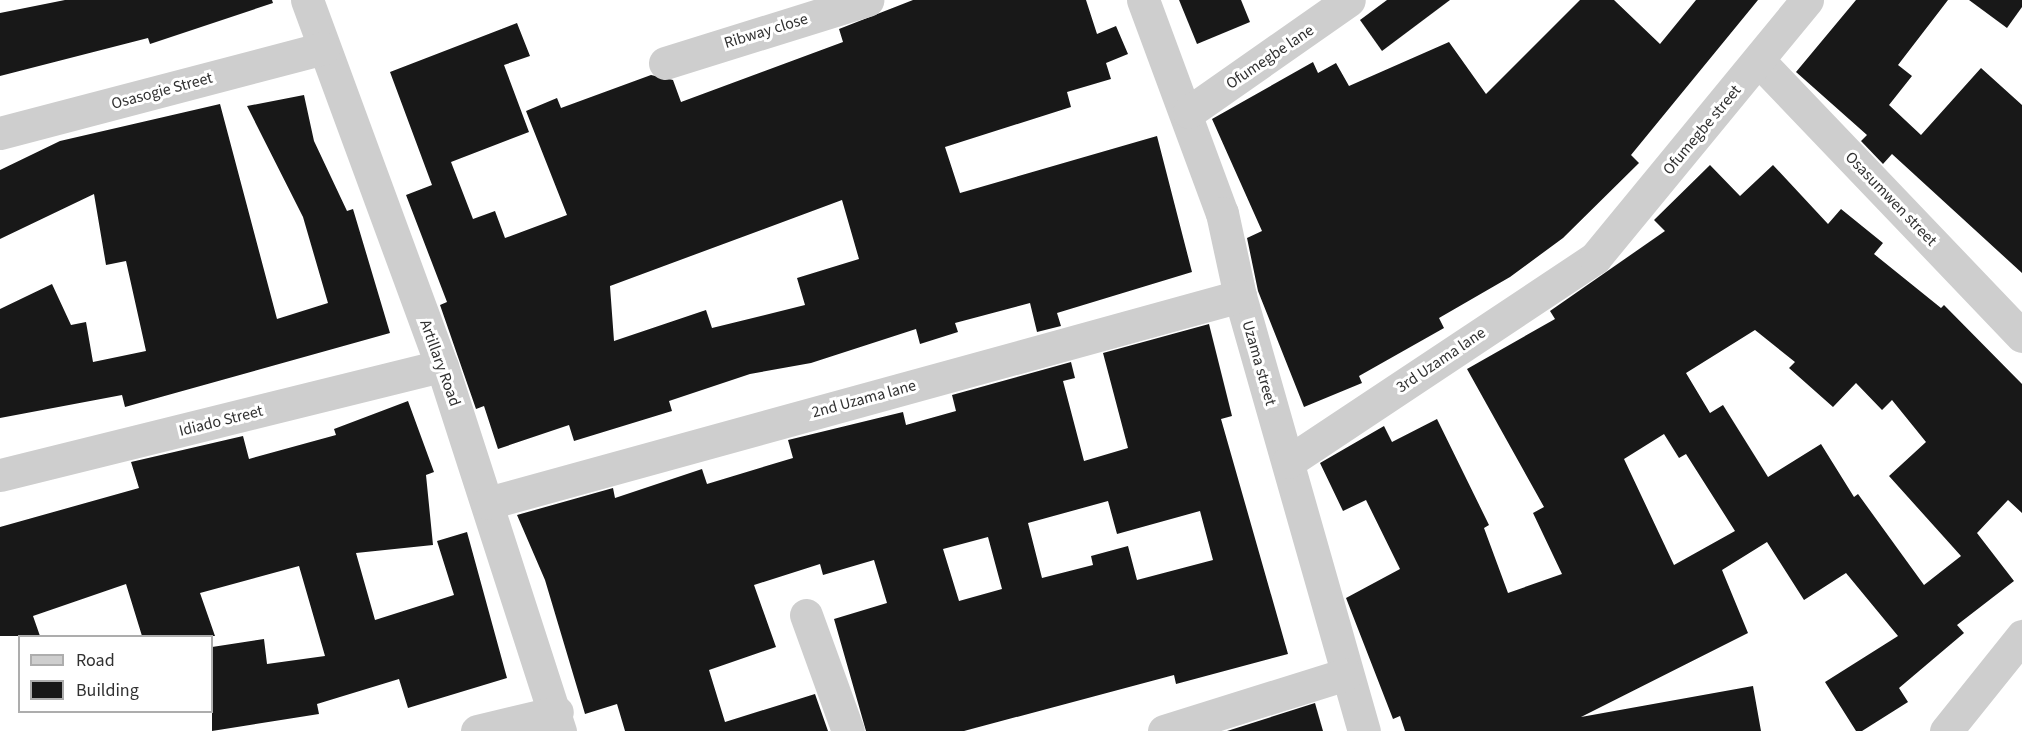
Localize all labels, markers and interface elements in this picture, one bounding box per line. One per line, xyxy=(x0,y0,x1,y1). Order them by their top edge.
street label: Ribway close xyxy=(722,9,810,53)
street label: Ofumegbe lane xyxy=(1222,21,1318,93)
street label: Osasogie Street xyxy=(109,68,215,114)
street label: Ofumegbe street xyxy=(1659,81,1745,179)
street label: Osasumwen street xyxy=(1841,148,1941,250)
street label: Artillary Road xyxy=(415,317,465,409)
street label: Uzama street xyxy=(1238,318,1280,408)
street label: 3rd Uzama lane xyxy=(1393,323,1489,397)
street label: 2nd Uzama lane xyxy=(810,376,918,422)
street label: Idiado Street xyxy=(177,401,265,441)
legend xyxy=(18,635,213,713)
text: Road xyxy=(76,648,115,673)
text: Building xyxy=(76,678,139,703)

